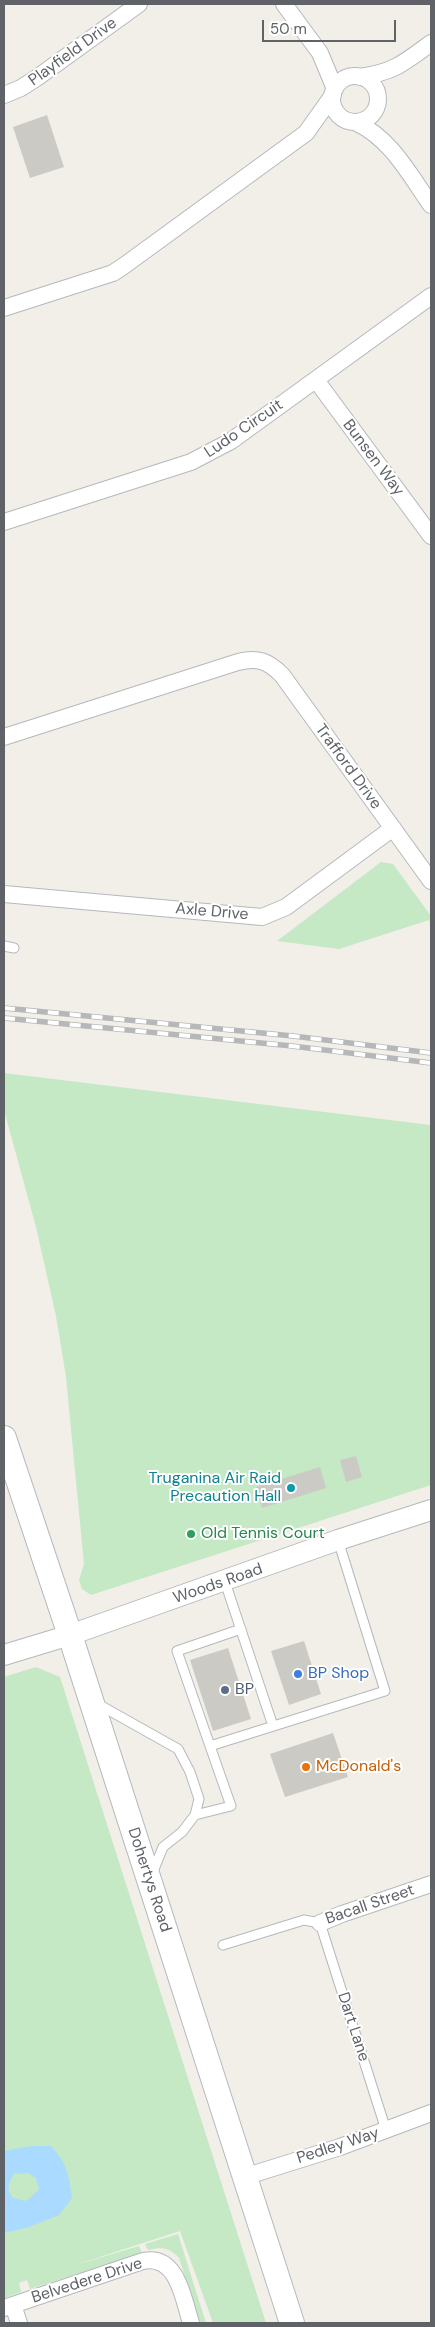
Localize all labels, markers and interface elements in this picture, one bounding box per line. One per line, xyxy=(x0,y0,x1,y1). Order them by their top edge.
scale bar xyxy=(265,10,399,42)
street label: Playfield Drive xyxy=(25,14,121,90)
text: 50 m xyxy=(270,19,307,39)
street label: Ludo Circuit xyxy=(201,396,287,462)
street label: Bunsen Way xyxy=(338,416,408,500)
street label: Trafford Drive xyxy=(311,721,385,813)
street label: Axle Drive xyxy=(175,899,249,925)
place label: Truganina Air Raid Precaution Hall xyxy=(149,1469,281,1507)
marker: Truganina Air Raid Precaution Hall xyxy=(285,1482,297,1494)
place label: Old Tennis Court xyxy=(201,1524,325,1544)
marker: Old Tennis Court xyxy=(185,1528,197,1540)
street label: Woods Road xyxy=(171,1560,265,1608)
place label: BP Shop xyxy=(308,1664,369,1684)
marker: BP Shop xyxy=(292,1668,304,1680)
place label: BP xyxy=(235,1680,254,1700)
marker: BP xyxy=(219,1684,231,1696)
place label: McDonald's xyxy=(316,1757,401,1777)
marker: McDonald's xyxy=(300,1761,312,1773)
street label: Dohertys Road xyxy=(123,1825,175,1935)
street label: Bacall Street xyxy=(323,1881,417,1929)
street label: Dart Lane xyxy=(333,1990,373,2064)
street label: Pedley Way xyxy=(294,2124,382,2168)
street label: Belvedere Drive xyxy=(29,2254,145,2308)

